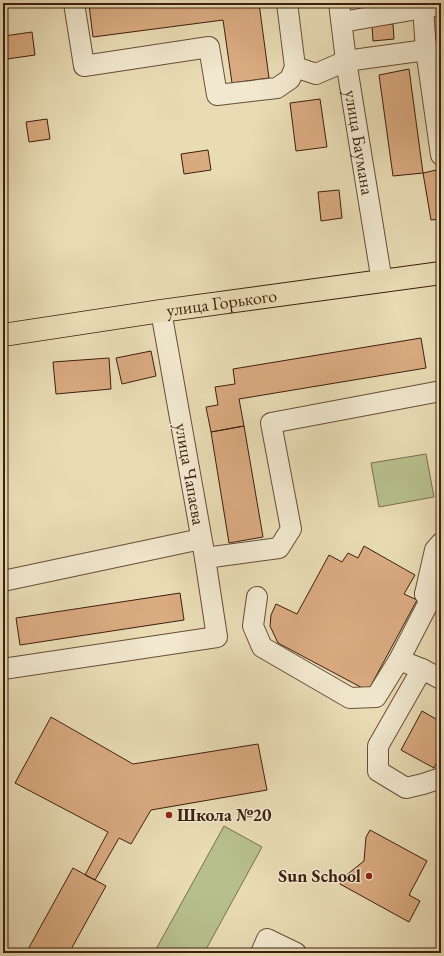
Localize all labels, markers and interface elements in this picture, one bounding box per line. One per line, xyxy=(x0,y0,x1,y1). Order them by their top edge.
street label: улица Баумана xyxy=(340,88,380,197)
street label: улица Горького xyxy=(165,283,278,321)
street label: улица Чапаева xyxy=(170,421,211,527)
place label: Школа №20 xyxy=(177,803,272,826)
marker: Школа №20 xyxy=(164,810,174,820)
place label: Sun School xyxy=(278,864,361,887)
marker: Sun School xyxy=(364,871,374,881)

